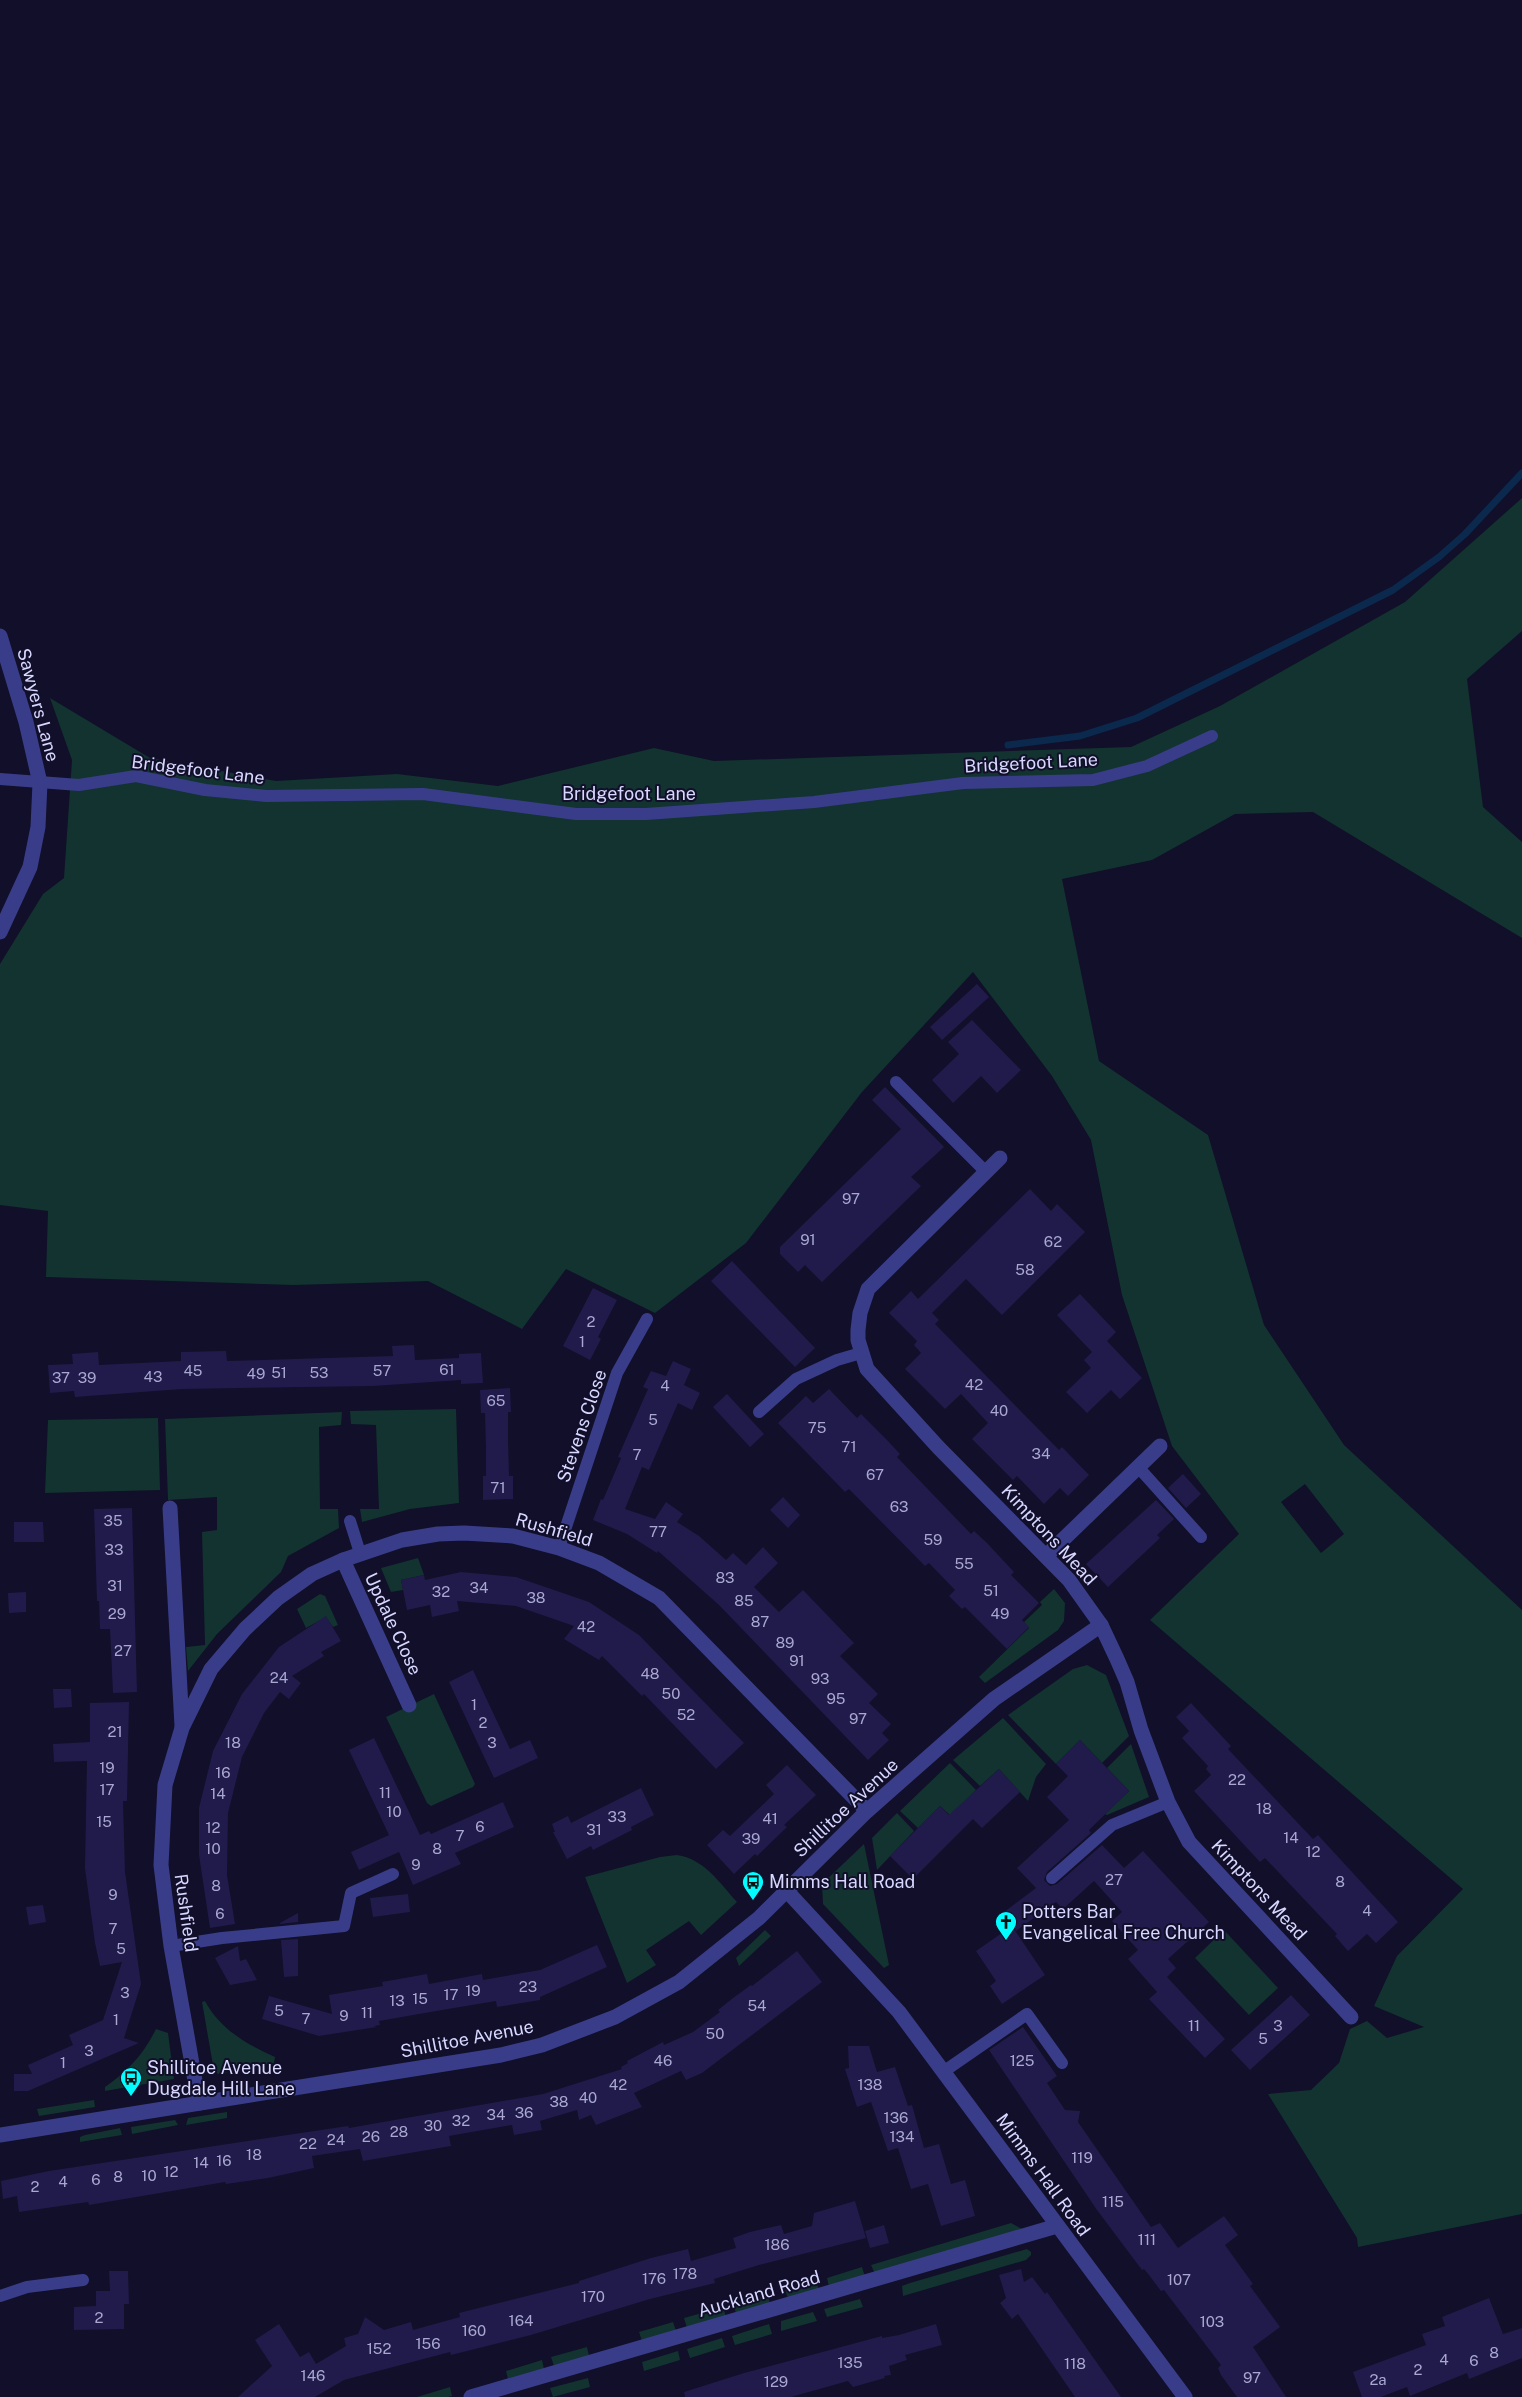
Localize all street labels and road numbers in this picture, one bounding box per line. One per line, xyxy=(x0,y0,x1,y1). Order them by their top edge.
street label: Sawyers Lane xyxy=(13,646,64,764)
street label: Bridgefoot Lane xyxy=(964,749,1098,776)
street label: Bridgefoot Lane xyxy=(130,751,266,788)
street label: Bridgefoot Lane xyxy=(562,783,696,804)
street label: Stevens Close xyxy=(552,1367,611,1485)
street label: Kimptons Mead xyxy=(997,1480,1101,1589)
street label: Rushfield xyxy=(513,1509,595,1551)
street label: Updale Close xyxy=(361,1569,426,1678)
street label: Shillitoe Avenue xyxy=(789,1754,902,1861)
street label: Kimptons Mead xyxy=(1207,1835,1311,1944)
street label: Rushfield xyxy=(171,1872,202,1954)
street label: Shillitoe Avenue xyxy=(399,2015,535,2062)
street label: Mimms Hall Road xyxy=(992,2109,1095,2240)
street label: Auckland Road xyxy=(695,2266,822,2321)

